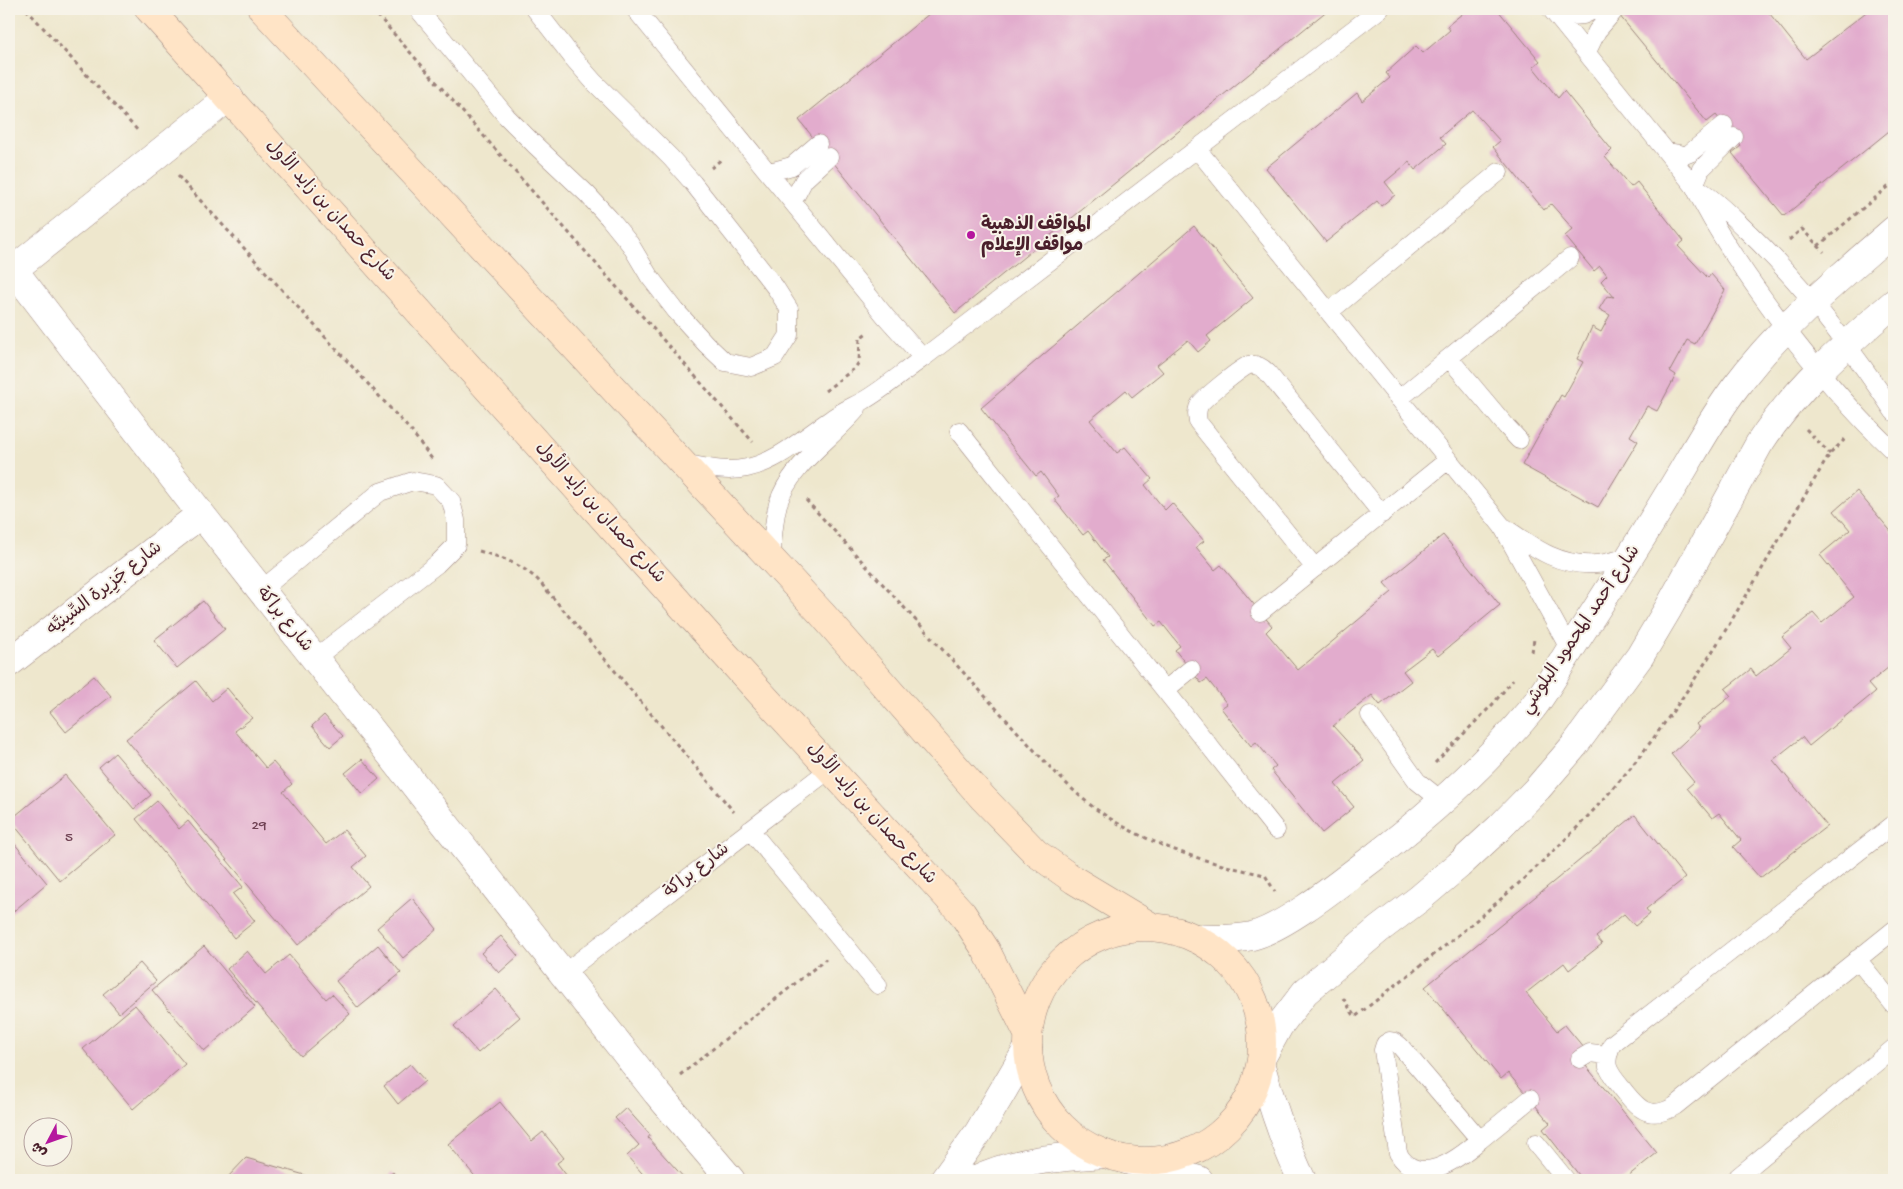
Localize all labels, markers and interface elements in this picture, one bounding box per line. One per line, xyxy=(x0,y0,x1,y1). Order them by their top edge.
street label: شارع حمدان بن زايد الأول xyxy=(261,133,402,286)
place label: المواقف الذهبية مواقف الإعلام xyxy=(981,213,1091,258)
marker: المواقف الذهبية مواقف الإعلام xyxy=(965,229,977,241)
street label: شارع حمدان بن زايد الأول xyxy=(531,435,672,588)
street label: شارع جَزِيرة السِّينيَّه xyxy=(43,537,167,640)
street label: شارع أحمد المحمود البلوشي xyxy=(1515,541,1648,720)
street label: شارع براكة xyxy=(251,583,317,657)
street label: شارع حمدان بن زايد الأول xyxy=(802,736,943,889)
house number: 29 xyxy=(252,817,267,835)
house number: 5 xyxy=(65,829,73,847)
street label: شارع براكة xyxy=(660,839,734,903)
north arrow xyxy=(22,1116,72,1166)
text: ش xyxy=(29,1137,52,1160)

